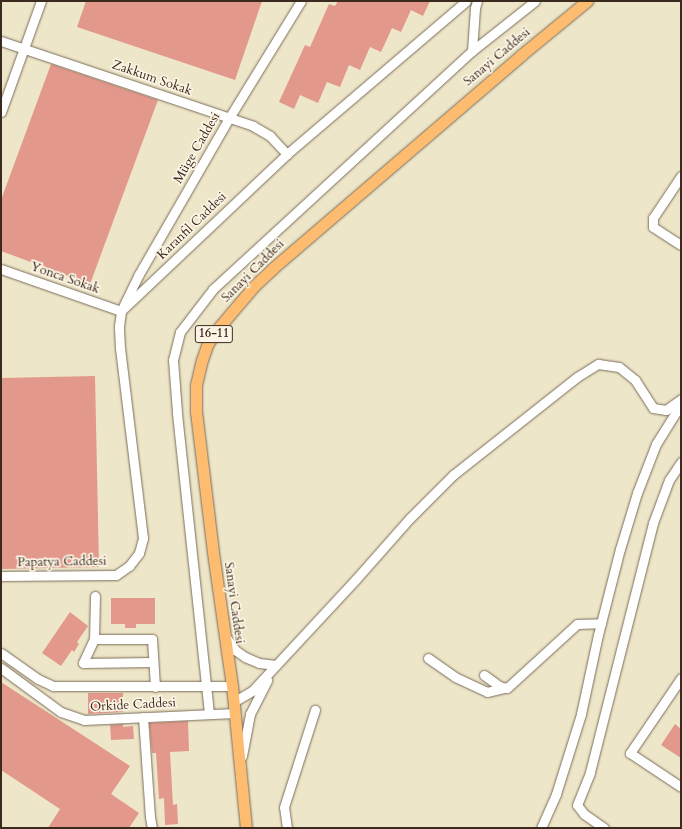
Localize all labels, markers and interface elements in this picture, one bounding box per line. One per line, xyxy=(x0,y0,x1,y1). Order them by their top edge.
street label: Sanayi Caddesi xyxy=(460,25,534,89)
street label: Zakkum Sokak xyxy=(110,57,194,99)
street label: Müge Caddesi xyxy=(170,110,224,186)
street label: Karanfil Caddesi xyxy=(154,189,230,263)
street label: Sanayi Caddesi xyxy=(218,236,288,306)
street label: Yonca Sokak xyxy=(28,259,102,297)
road number: 16-11 xyxy=(194,324,234,344)
street label: Papatya Caddesi xyxy=(17,553,107,571)
street label: Sanayi Caddesi xyxy=(221,561,247,645)
street label: Orkide Caddesi xyxy=(90,695,176,715)

